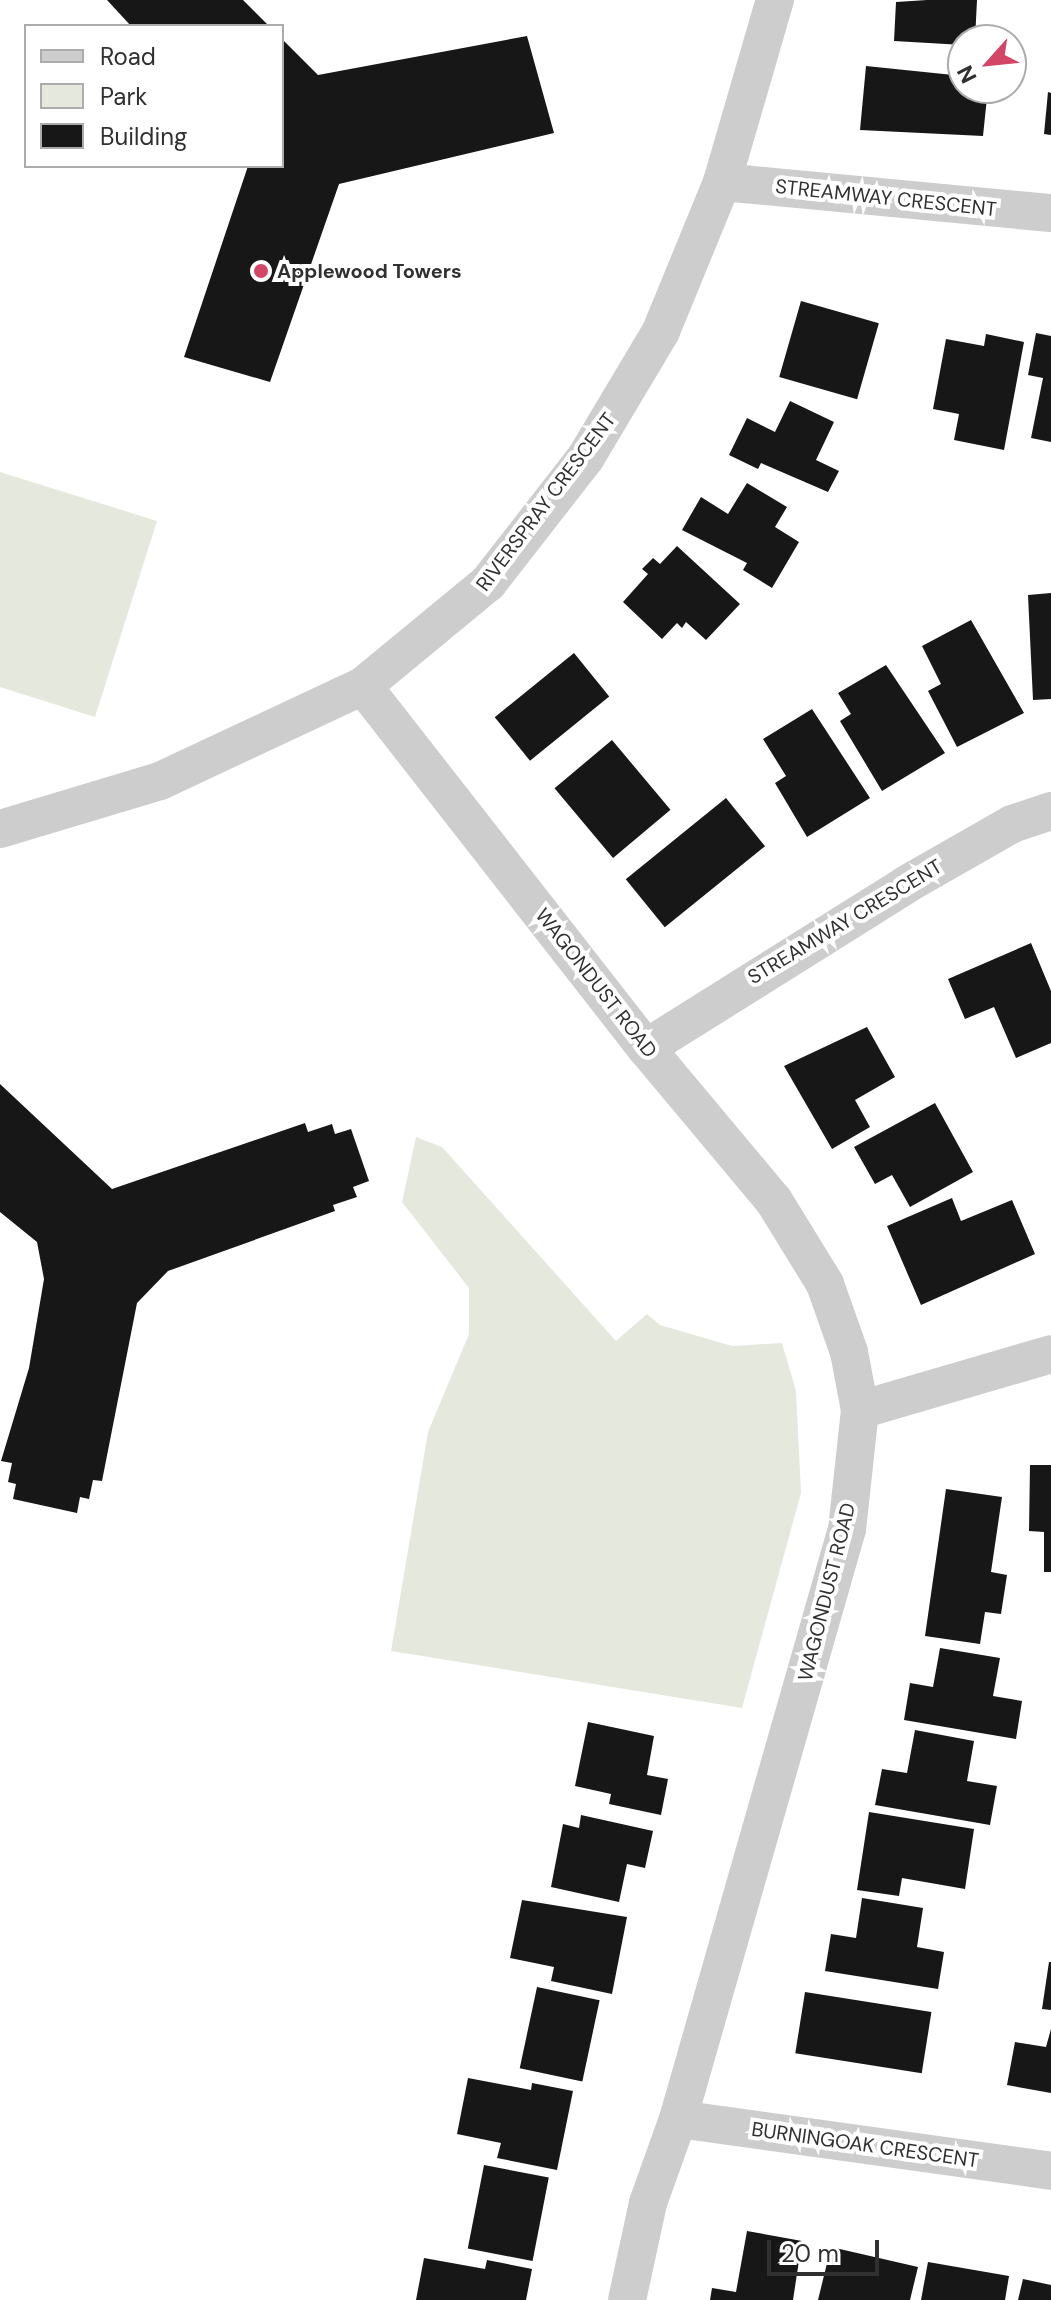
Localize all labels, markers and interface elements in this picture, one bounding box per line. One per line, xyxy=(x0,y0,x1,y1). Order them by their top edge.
legend xyxy=(24,24,284,168)
north arrow xyxy=(947,24,1027,104)
text: Road xyxy=(100,41,156,72)
text: N xyxy=(950,60,984,88)
text: Park xyxy=(100,81,147,112)
text: Building xyxy=(100,121,187,152)
street label: STREAMWAY CRESCENT xyxy=(774,174,998,222)
place label: Applewood Towers xyxy=(277,259,462,283)
marker: Applewood Towers xyxy=(252,262,270,280)
street label: RIVERSPRAY CRESCENT xyxy=(471,408,621,596)
street label: STREAMWAY CRESCENT xyxy=(744,854,946,990)
street label: WAGONDUST ROAD xyxy=(530,904,662,1062)
street label: WAGONDUST ROAD xyxy=(793,1500,861,1684)
street label: BURNINGOAK CRESCENT xyxy=(750,2117,980,2173)
scale bar xyxy=(771,2224,883,2274)
text: 20 m xyxy=(781,2238,839,2269)

